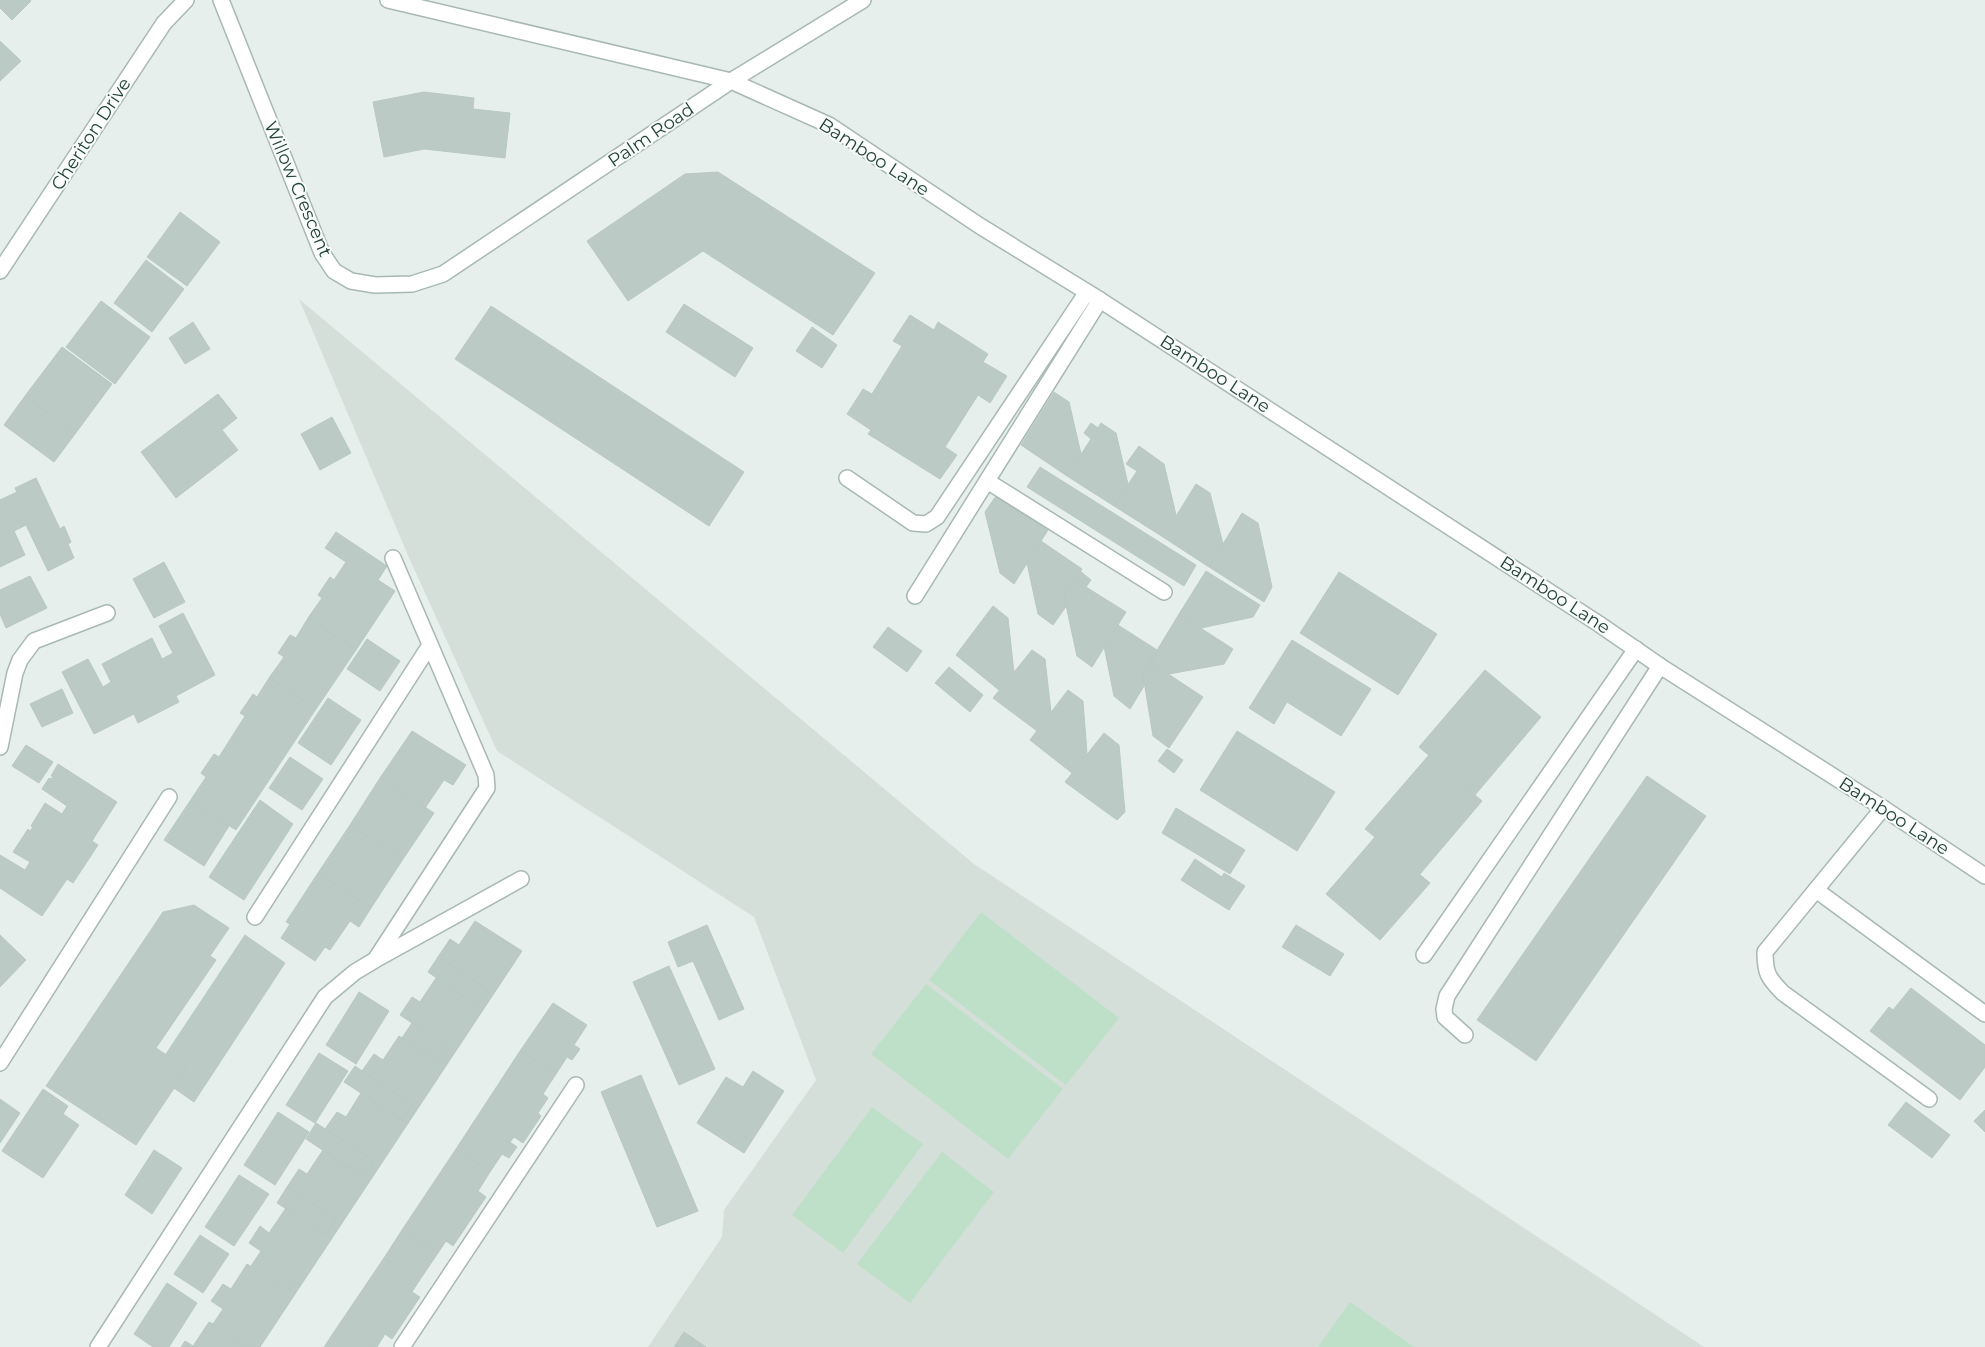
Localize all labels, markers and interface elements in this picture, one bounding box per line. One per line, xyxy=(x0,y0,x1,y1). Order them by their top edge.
street label: Cheriton Drive xyxy=(46,73,136,194)
street label: Palm Road xyxy=(604,98,698,172)
street label: Bamboo Lane xyxy=(815,113,933,201)
street label: Willow Crescent xyxy=(259,118,337,260)
street label: Bamboo Lane xyxy=(1156,330,1274,418)
street label: Bamboo Lane xyxy=(1496,551,1614,639)
street label: Bamboo Lane xyxy=(1835,772,1953,860)

